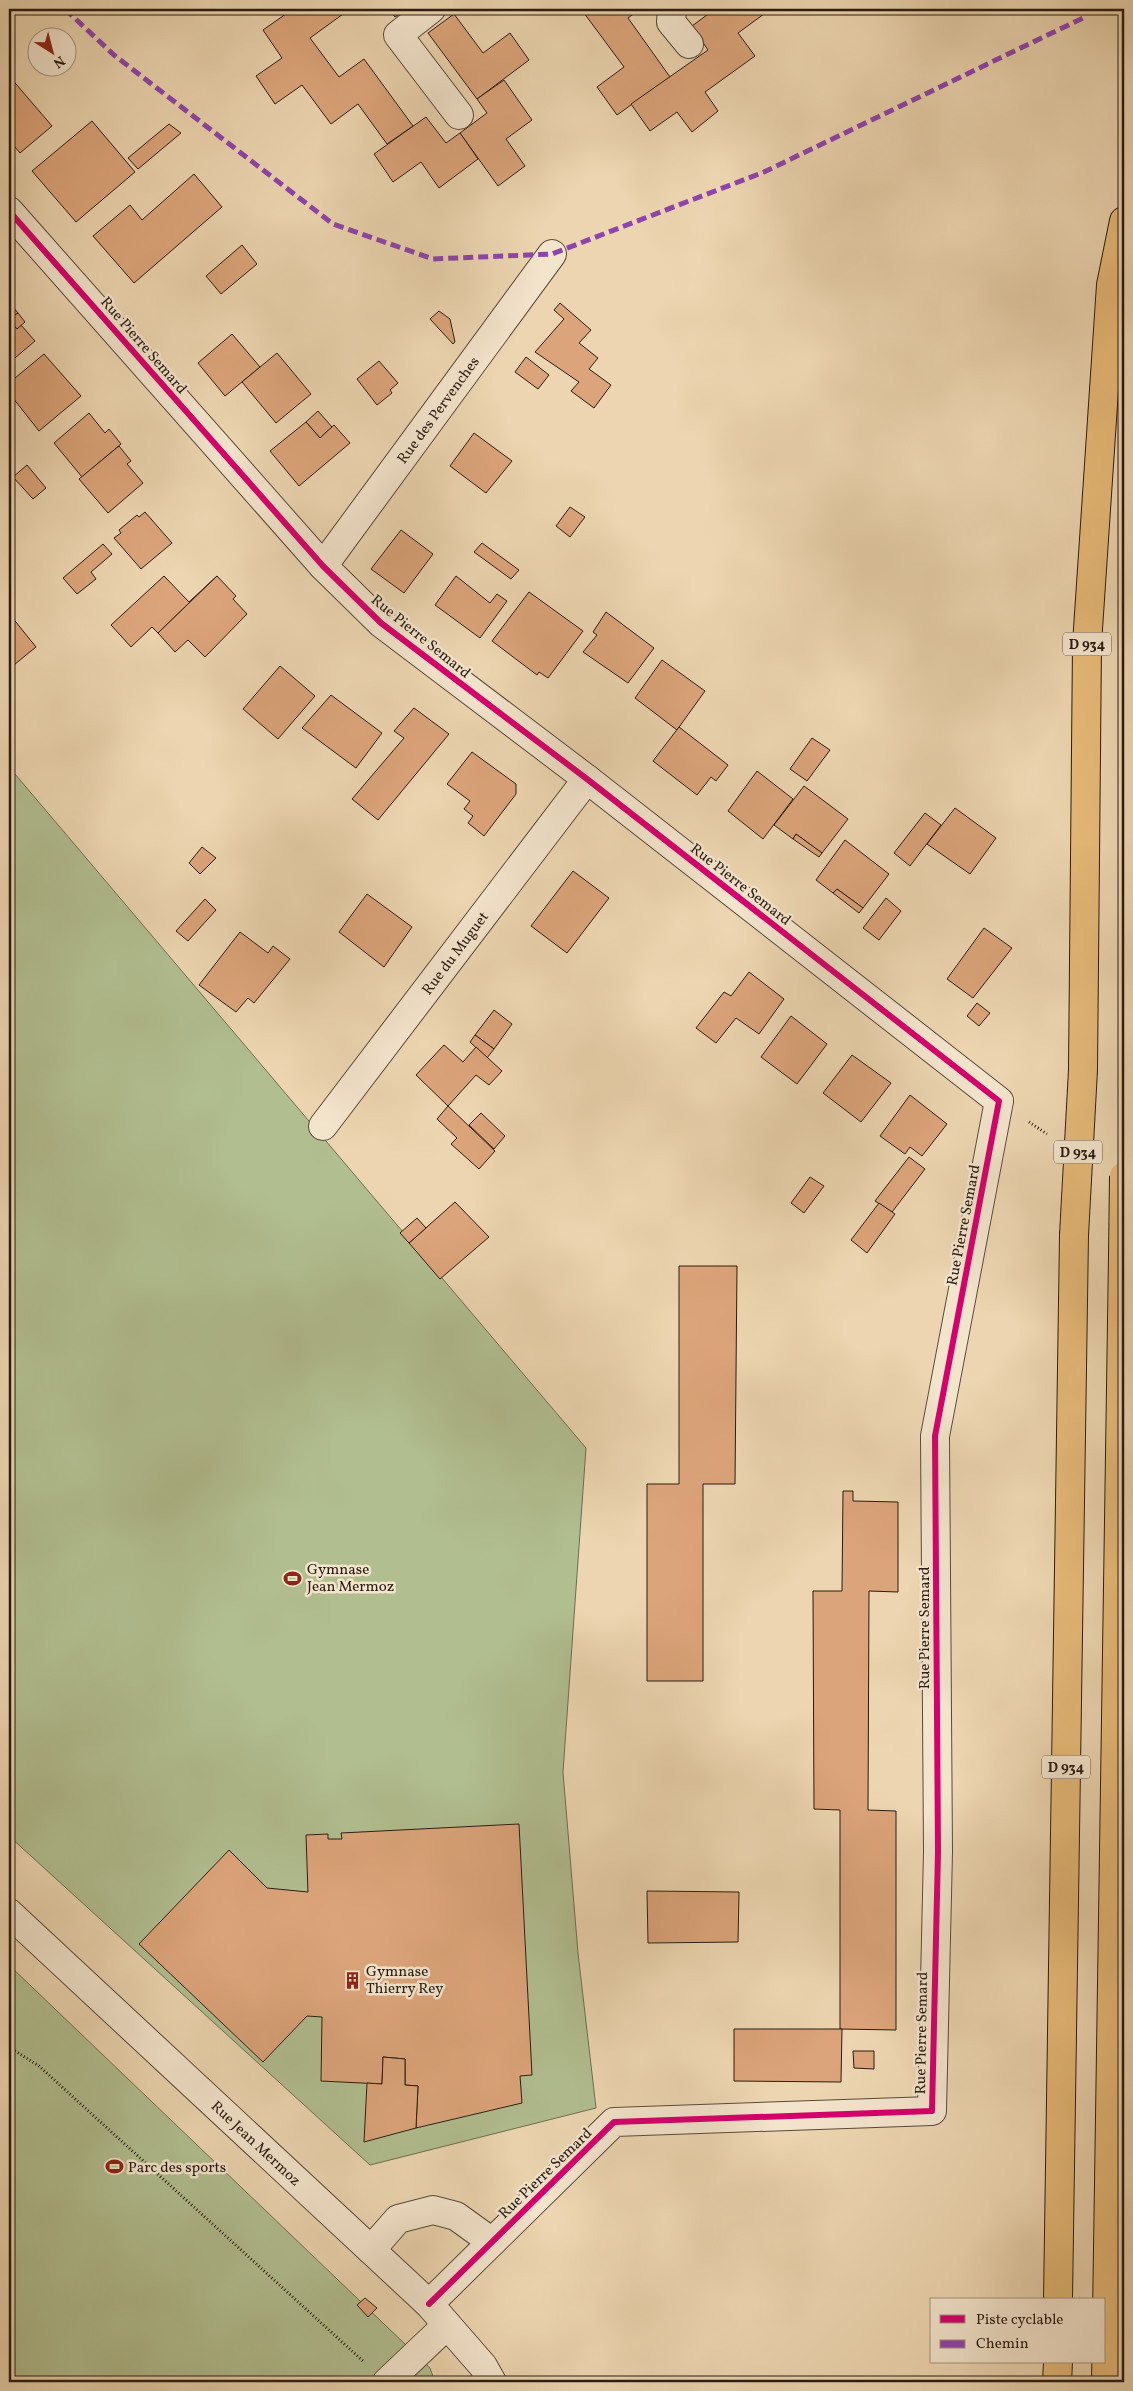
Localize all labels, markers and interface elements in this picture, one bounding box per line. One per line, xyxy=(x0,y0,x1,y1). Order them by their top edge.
north arrow xyxy=(28,28,78,78)
text: N xyxy=(49,51,68,72)
street label: Rue Pierre Semard xyxy=(95,293,191,399)
street label: Rue des Pervenches xyxy=(393,353,485,469)
street label: Rue Pierre Semard xyxy=(366,590,474,684)
road number: D 934 xyxy=(1063,633,1111,656)
street label: Rue Pierre Semard xyxy=(685,839,795,931)
street label: Rue du Muguet xyxy=(418,908,494,1000)
road number: D 934 xyxy=(1054,1140,1102,1164)
street label: Rue Pierre Semard xyxy=(942,1163,986,1288)
place label: Gymnase Jean Mermoz xyxy=(307,1560,394,1598)
street label: Rue Pierre Semard xyxy=(915,1567,936,1689)
sports icon: Gymnase Jean Mermoz xyxy=(283,1568,303,1588)
road number: D 934 xyxy=(1042,1755,1090,1778)
place label: Gymnase Thierry Rey xyxy=(366,1962,443,2000)
building icon: Gymnase Thierry Rey xyxy=(342,1970,362,1990)
street label: Rue Pierre Semard xyxy=(911,1971,934,2095)
street label: Rue Jean Mermoz xyxy=(205,2097,305,2191)
street label: Rue Pierre Semard xyxy=(495,2124,597,2224)
sports icon: Parc des sports xyxy=(104,2157,124,2177)
place label: Parc des sports xyxy=(128,2158,226,2179)
legend xyxy=(930,2298,1106,2364)
text: Piste cyclable xyxy=(976,2310,1063,2331)
text: Chemin xyxy=(976,2334,1029,2355)

